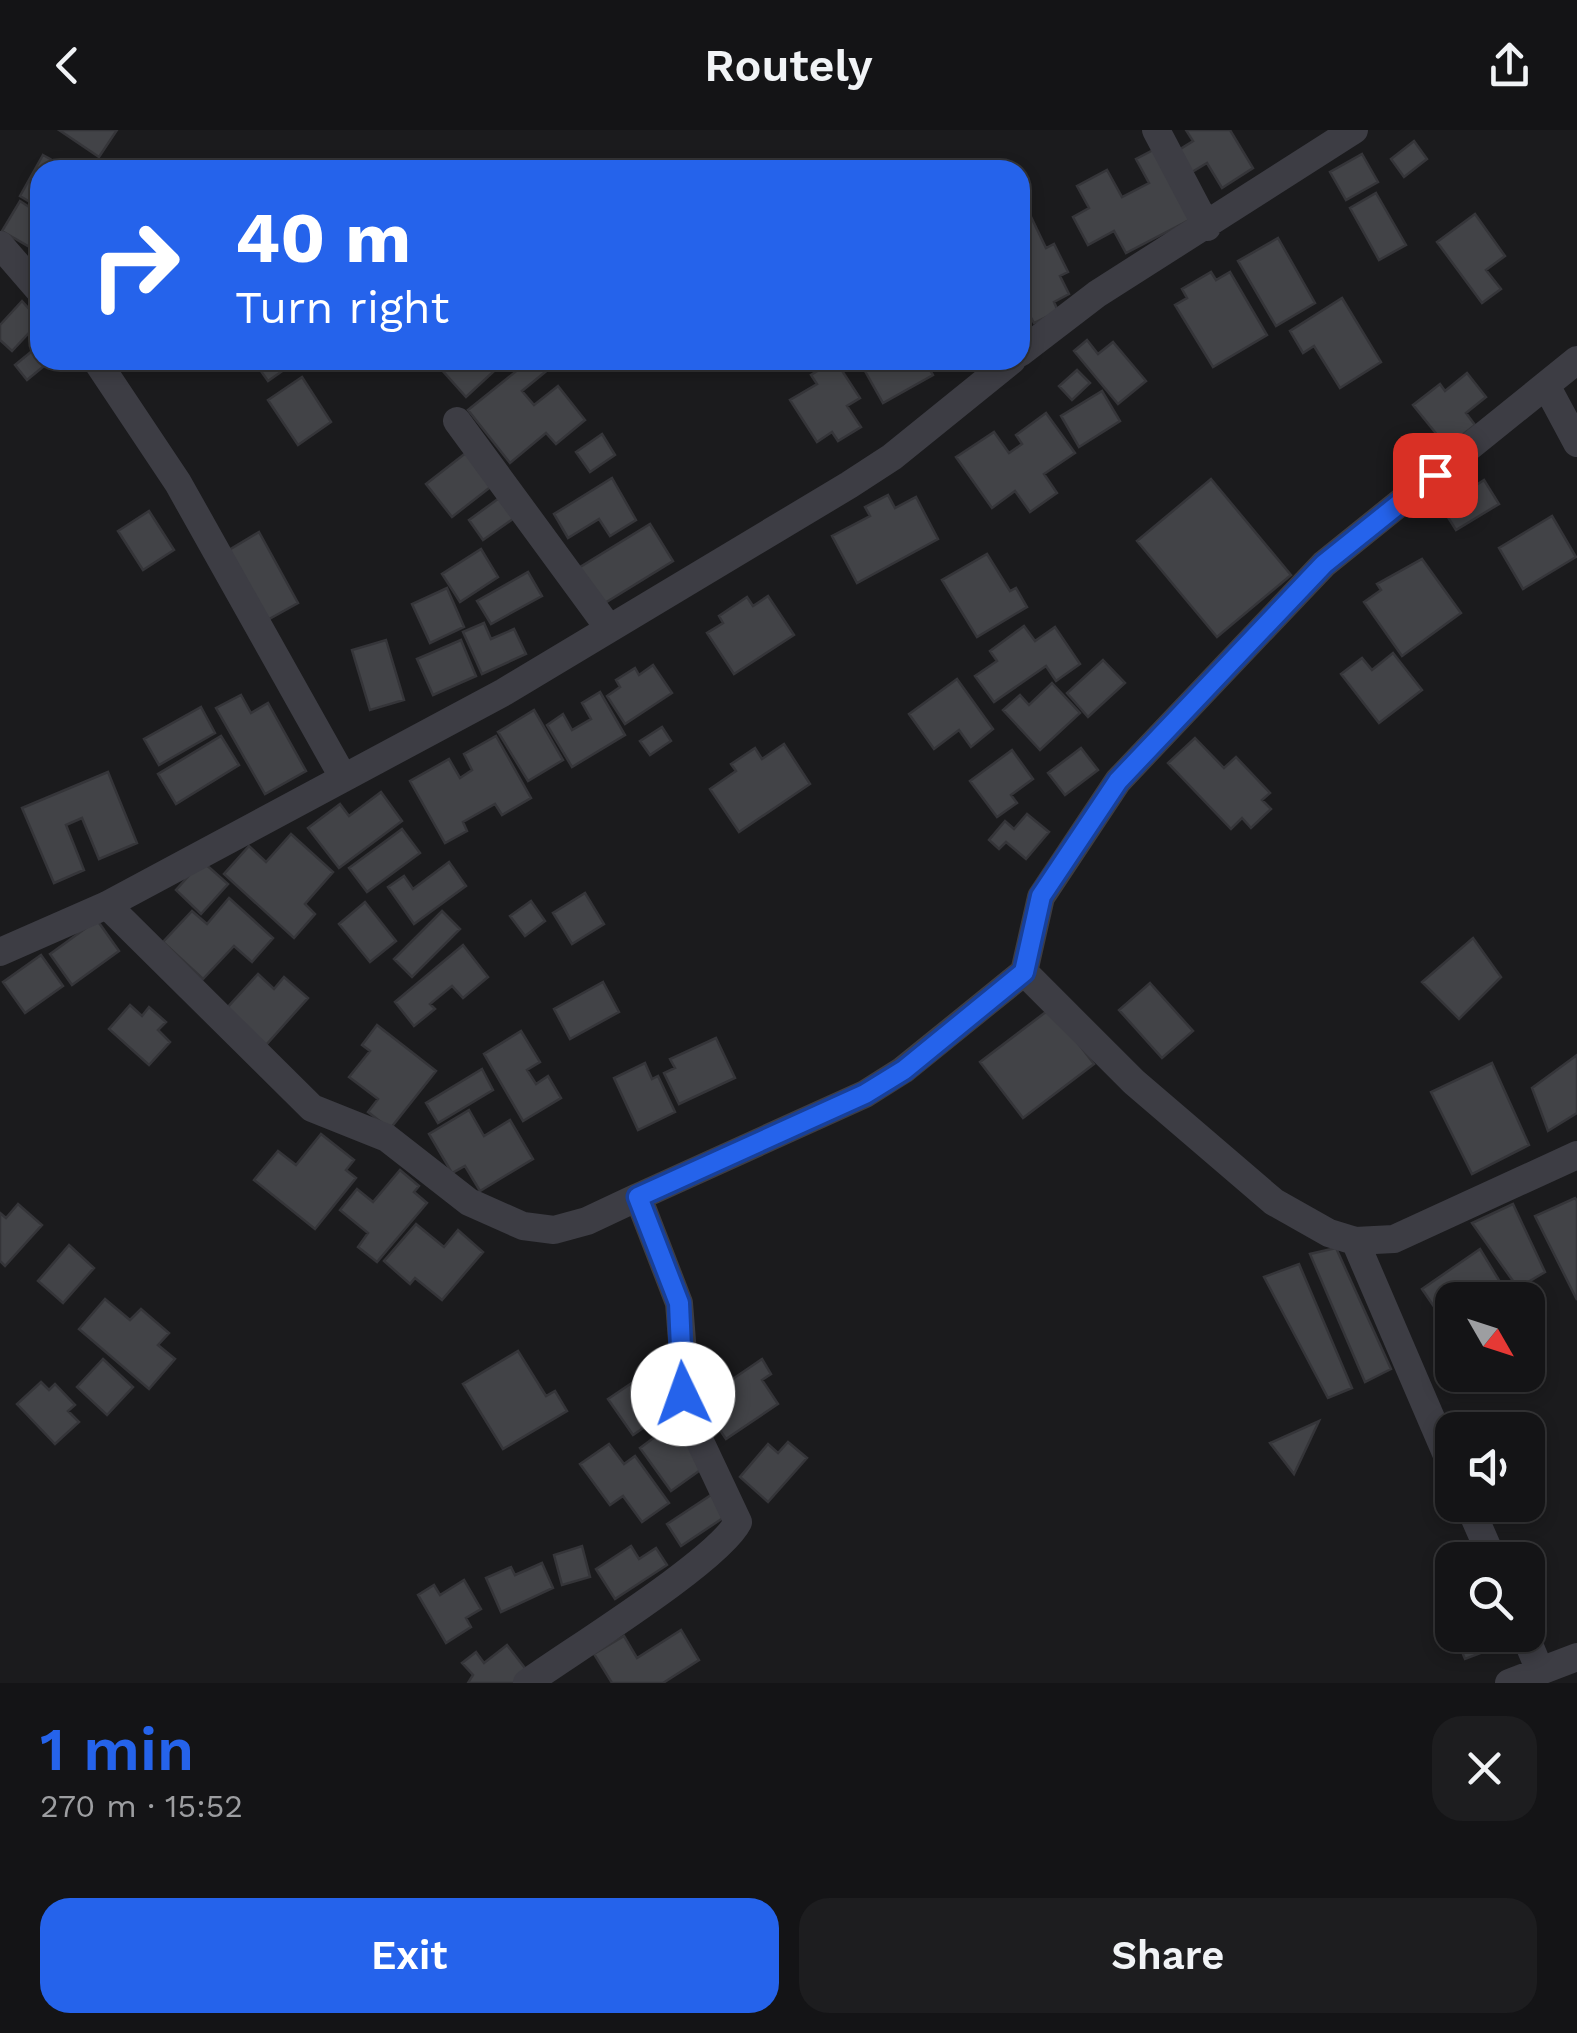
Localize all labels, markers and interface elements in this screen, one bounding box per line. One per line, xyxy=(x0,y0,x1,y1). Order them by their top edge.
icon: back xyxy=(40,38,95,93)
icon: share xyxy=(1482,38,1537,93)
text: Routely xyxy=(704,39,873,92)
text: 40 m xyxy=(235,197,411,279)
icon: right xyxy=(70,200,200,330)
text: Turn right xyxy=(235,281,449,334)
pin xyxy=(1393,433,1478,518)
icon: arrive xyxy=(1408,448,1463,503)
north arrow xyxy=(1435,1282,1545,1392)
map controls xyxy=(1435,1282,1545,1652)
position arrow xyxy=(631,1342,735,1446)
button: sound xyxy=(1435,1412,1545,1522)
button: search xyxy=(1435,1542,1545,1652)
text: 1 min xyxy=(40,1714,194,1785)
button: close xyxy=(1432,1716,1537,1821)
text: 270 m · 15:52 xyxy=(40,1787,243,1825)
button: Exit xyxy=(40,1898,779,2013)
button: Share xyxy=(799,1898,1537,2013)

